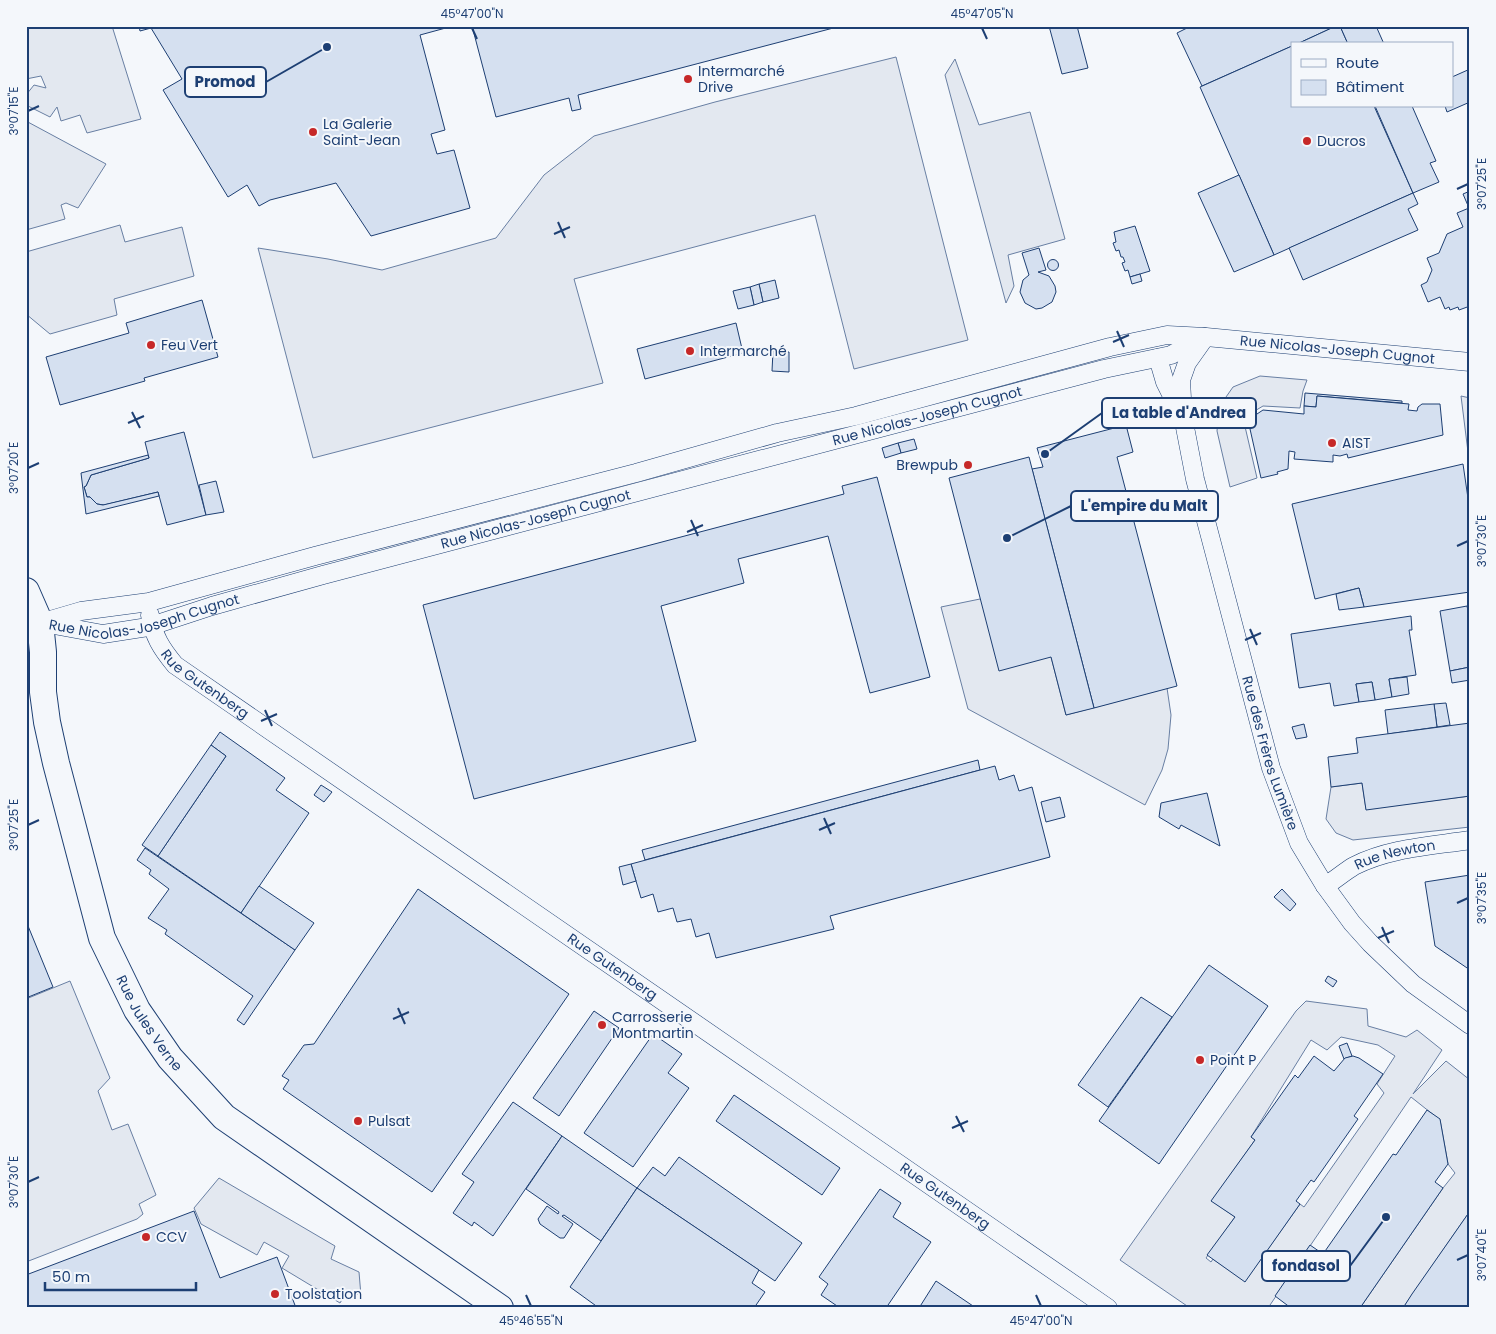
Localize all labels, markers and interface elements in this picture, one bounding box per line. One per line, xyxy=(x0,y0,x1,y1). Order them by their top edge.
text: 45°47'00"N xyxy=(440,5,504,22)
text: 45°47'05"N xyxy=(950,5,1014,22)
legend xyxy=(1291,42,1454,108)
text: Route xyxy=(1336,52,1379,73)
place label: Intermarché Drive xyxy=(698,61,785,97)
callout: Promod xyxy=(185,67,266,97)
text: Promod xyxy=(195,71,255,92)
marker: Intermarché Drive xyxy=(682,73,694,85)
text: Bâtiment xyxy=(1336,76,1404,97)
text: 3°07'15"E xyxy=(5,86,22,136)
place label: La Galerie Saint-Jean xyxy=(323,114,400,150)
marker: La Galerie Saint-Jean xyxy=(307,126,319,138)
place label: Ducros xyxy=(1317,131,1366,151)
marker: Ducros xyxy=(1301,135,1313,147)
text: 3°07'25"E xyxy=(1473,158,1490,210)
street label: Rue Nicolas-Joseph Cugnot xyxy=(1239,330,1436,369)
place label: Feu Vert xyxy=(161,335,218,355)
marker: Feu Vert xyxy=(145,339,157,351)
place label: Intermarché xyxy=(700,341,787,361)
marker: Intermarché xyxy=(684,345,696,357)
street label: Rue Nicolas-Joseph Cugnot xyxy=(830,381,1024,450)
callout: La table d'Andrea xyxy=(1102,398,1256,428)
text: La table d'Andrea xyxy=(1112,402,1246,423)
place label: AIST xyxy=(1342,433,1371,453)
marker: AIST xyxy=(1326,437,1338,449)
text: 3°07'20"E xyxy=(5,442,22,494)
place label: Brewpub xyxy=(896,455,958,475)
marker: Brewpub xyxy=(962,459,974,471)
street label: Rue Nicolas-Joseph Cugnot xyxy=(439,484,633,554)
callout: L'empire du Malt xyxy=(1071,491,1218,521)
text: L'empire du Malt xyxy=(1081,495,1208,516)
text: 3°07'30"E xyxy=(1473,515,1490,567)
street label: Rue Nicolas-Joseph Cugnot xyxy=(47,589,242,644)
street label: Rue Gutenberg xyxy=(156,645,253,723)
street label: Rue des Frères Lumière xyxy=(1237,674,1304,833)
text: 3°07'25"E xyxy=(5,799,22,851)
street label: Rue Newton xyxy=(1351,835,1436,874)
text: 3°07'35"E xyxy=(1473,872,1490,924)
street label: Rue Gutenberg xyxy=(563,928,662,1005)
street label: Rue Jules Verne xyxy=(112,972,188,1076)
place label: Carrosserie Montmartin xyxy=(612,1007,694,1043)
marker: Carrosserie Montmartin xyxy=(596,1019,608,1031)
place label: Point P xyxy=(1210,1050,1256,1070)
marker: Point P xyxy=(1194,1054,1206,1066)
place label: Pulsat xyxy=(368,1111,410,1131)
marker: Pulsat xyxy=(352,1115,364,1127)
text: 3°07'30"E xyxy=(5,1156,22,1208)
street label: Rue Gutenberg xyxy=(896,1158,994,1234)
place label: CCV xyxy=(156,1227,188,1247)
text: 3°07'40"E xyxy=(1473,1229,1490,1281)
marker: CCV xyxy=(140,1231,152,1243)
callout: fondasol xyxy=(1262,1251,1350,1281)
text: fondasol xyxy=(1272,1255,1340,1276)
scale bar xyxy=(45,1259,196,1291)
text: 50 m xyxy=(52,1266,90,1287)
place label: Toolstation xyxy=(285,1284,362,1304)
marker: Toolstation xyxy=(269,1288,281,1300)
text: 45°46'55"N xyxy=(499,1312,563,1329)
text: 45°47'00"N xyxy=(1009,1312,1073,1329)

